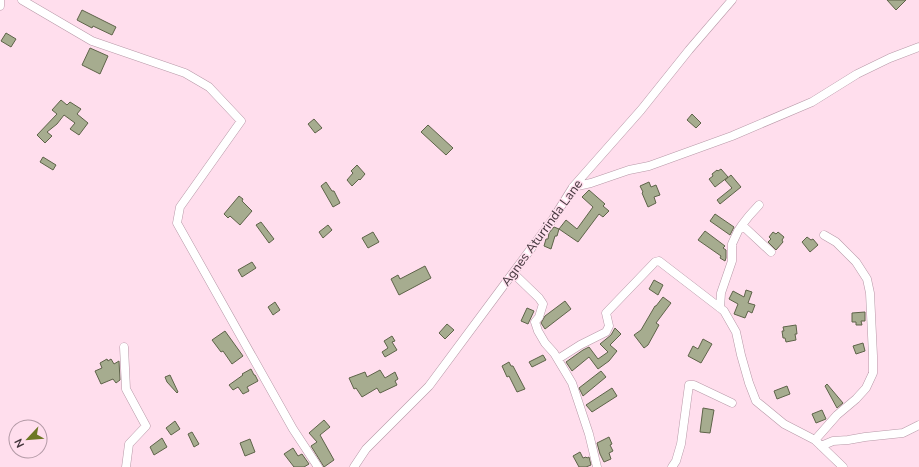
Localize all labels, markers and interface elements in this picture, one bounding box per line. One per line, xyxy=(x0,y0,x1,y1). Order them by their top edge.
street label: Agnes Aturrinda Lane xyxy=(497,176,587,290)
north arrow xyxy=(8,419,48,459)
text: N xyxy=(11,436,28,450)

